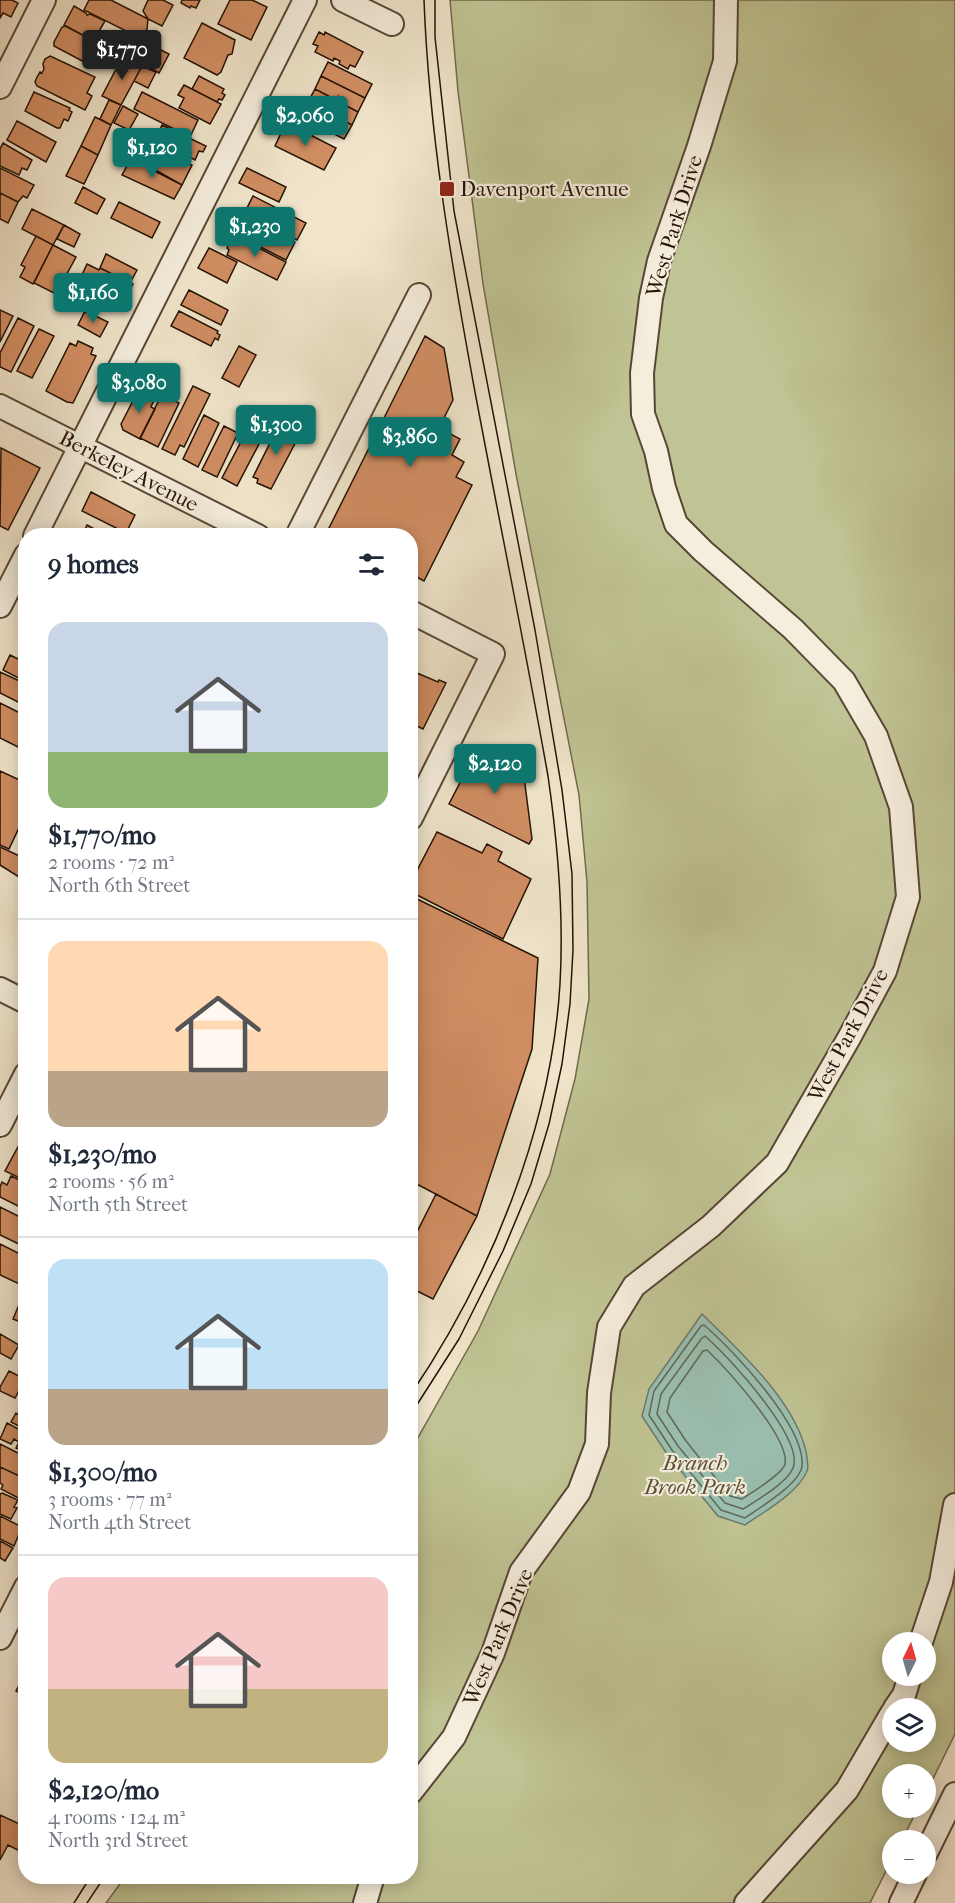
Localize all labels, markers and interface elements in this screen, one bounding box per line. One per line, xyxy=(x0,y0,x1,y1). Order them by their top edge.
pin: $1,770 xyxy=(73,30,171,81)
text: $1,770 xyxy=(96,38,148,61)
pin: $2,060 xyxy=(256,96,354,147)
text: $2,060 xyxy=(276,104,334,127)
pin: $1,120 xyxy=(103,128,201,179)
text: $1,120 xyxy=(127,136,177,159)
street label: West Park Drive xyxy=(641,152,707,301)
place label: Davenport Avenue xyxy=(460,177,629,201)
marker: Davenport Avenue xyxy=(438,180,456,198)
pin: $1,230 xyxy=(206,207,304,258)
text: $1,230 xyxy=(229,215,281,238)
pin: $1,160 xyxy=(44,273,142,324)
text: $1,160 xyxy=(67,281,119,304)
pin: $3,080 xyxy=(90,363,188,414)
text: $3,080 xyxy=(111,371,167,394)
pin: $1,300 xyxy=(227,405,325,456)
text: $1,300 xyxy=(250,413,302,436)
pin: $3,860 xyxy=(361,417,459,468)
text: $3,860 xyxy=(382,425,438,448)
street label: Berkeley Avenue xyxy=(55,426,203,516)
icon: filters xyxy=(355,548,388,581)
text: 9 homes xyxy=(48,549,139,580)
icon: home xyxy=(164,661,272,769)
pin: $2,120 xyxy=(446,744,544,795)
text: $2,120 xyxy=(468,752,522,775)
text: $1,770/mo xyxy=(48,820,156,851)
text: 2 rooms · 72 m² xyxy=(48,851,174,874)
text: North 6th Street xyxy=(48,874,190,897)
street label: West Park Drive xyxy=(802,965,893,1106)
icon: home xyxy=(164,980,272,1088)
text: $1,230/mo xyxy=(48,1139,156,1170)
text: 2 rooms · 56 m² xyxy=(48,1170,174,1193)
text: North 5th Street xyxy=(48,1193,188,1216)
icon: home xyxy=(164,1298,272,1406)
park label: Branch Brook Park xyxy=(643,1451,746,1499)
text: $1,300/mo xyxy=(48,1457,157,1488)
text: 3 rooms · 77 m² xyxy=(48,1488,172,1511)
text: North 4th Street xyxy=(48,1511,191,1534)
street label: West Park Drive xyxy=(458,1565,538,1710)
icon: home xyxy=(164,1616,272,1724)
north arrow xyxy=(882,1632,936,1686)
map controls xyxy=(882,1632,936,1884)
button: layers xyxy=(882,1698,936,1752)
button: + xyxy=(882,1764,936,1818)
text: $2,120/mo xyxy=(48,1775,159,1806)
text: 4 rooms · 124 m² xyxy=(48,1806,185,1829)
text: North 3rd Street xyxy=(48,1829,189,1852)
button: − xyxy=(882,1830,936,1884)

